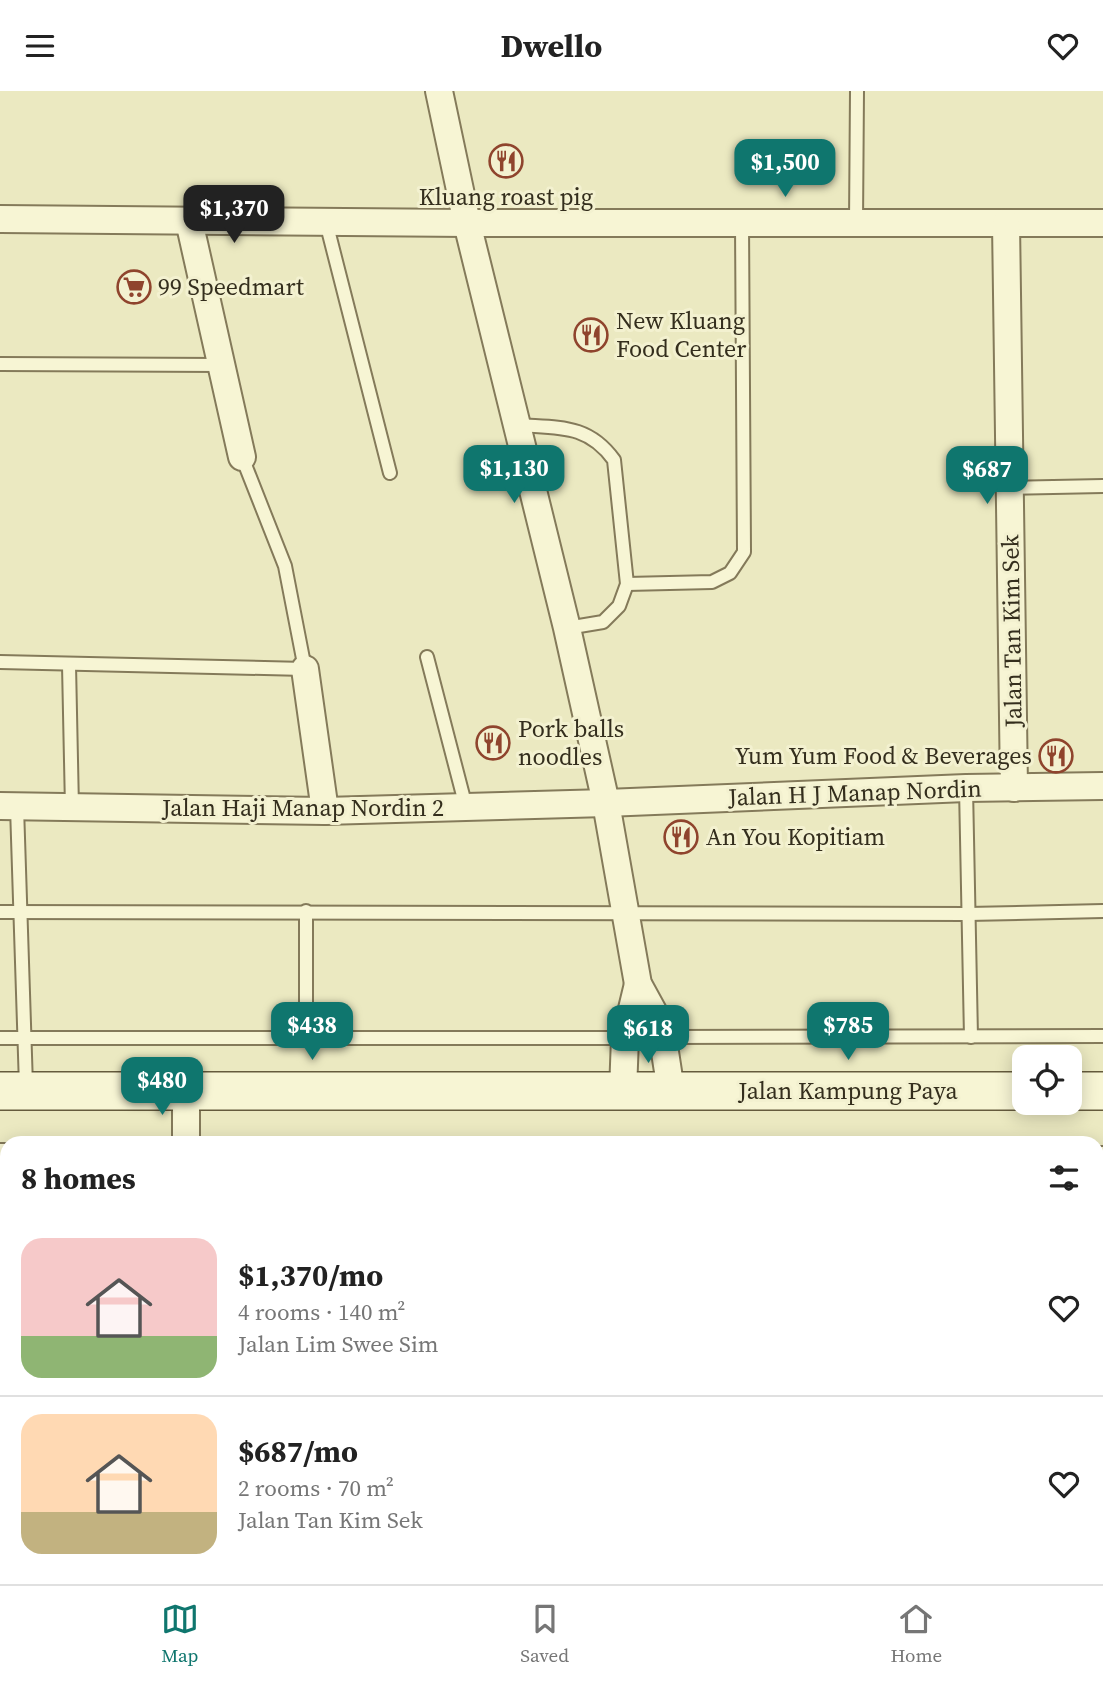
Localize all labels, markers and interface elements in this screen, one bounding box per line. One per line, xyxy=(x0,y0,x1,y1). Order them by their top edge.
text: Dwello xyxy=(501,24,602,68)
icon: menu xyxy=(21,27,59,65)
icon: heart xyxy=(1044,27,1082,65)
pin: $1,500 xyxy=(728,139,842,199)
restaurant icon: Kluang roast pig xyxy=(487,142,525,180)
text: $1,500 xyxy=(750,146,820,178)
place label: Kluang roast pig xyxy=(419,180,593,213)
pin: $1,370 xyxy=(177,185,291,245)
text: $1,370 xyxy=(199,192,269,224)
supermarket icon: 99 Speedmart xyxy=(115,268,153,306)
place label: 99 Speedmart xyxy=(158,270,304,303)
place label: New Kluang Food Center xyxy=(616,304,746,365)
restaurant icon: New Kluang Food Center xyxy=(572,316,610,354)
pin: $1,130 xyxy=(457,445,571,505)
pin: $687 xyxy=(946,447,1028,506)
text: $1,130 xyxy=(479,452,549,484)
text: $687 xyxy=(962,453,1012,485)
street label: Jalan Tan Kim Sek xyxy=(993,533,1030,729)
place label: Pork balls noodles xyxy=(518,712,624,773)
restaurant icon: Pork balls noodles xyxy=(474,724,512,762)
restaurant icon: Yum Yum Food & Beverages xyxy=(1037,737,1075,775)
place label: Yum Yum Food & Beverages xyxy=(735,739,1032,772)
street label: Jalan H J Manap Nordin xyxy=(727,772,982,813)
street label: Jalan Haji Manap Nordin 2 xyxy=(161,791,444,824)
restaurant icon: An You Kopitiam xyxy=(662,818,700,856)
place label: An You Kopitiam xyxy=(706,820,885,853)
pin: $438 xyxy=(271,1003,353,1062)
pin: $785 xyxy=(807,1003,889,1062)
pin: $618 xyxy=(607,1005,689,1065)
text: $438 xyxy=(287,1009,337,1041)
text: $785 xyxy=(823,1009,873,1041)
text: $618 xyxy=(623,1012,673,1044)
map controls xyxy=(1012,1045,1082,1115)
button: locate xyxy=(1012,1045,1082,1115)
pin: $480 xyxy=(121,1058,203,1117)
text: $480 xyxy=(137,1064,187,1096)
street label: Jalan Kampung Paya xyxy=(737,1074,958,1107)
text: 8 homes xyxy=(21,1158,136,1199)
icon: filters xyxy=(1045,1159,1083,1197)
text: $1,370/mo xyxy=(238,1255,383,1296)
icon: home xyxy=(77,1266,161,1350)
icon: heart xyxy=(1045,1289,1083,1327)
text: 4 rooms · 140 m² xyxy=(238,1296,405,1328)
text: Jalan Lim Swee Sim xyxy=(238,1328,438,1360)
text: $687/mo xyxy=(238,1431,358,1472)
icon: home xyxy=(77,1442,161,1526)
icon: heart xyxy=(1045,1465,1083,1503)
text: 2 rooms · 70 m² xyxy=(238,1472,394,1504)
text: Jalan Tan Kim Sek xyxy=(238,1504,423,1536)
tab: Map xyxy=(161,1600,199,1668)
tab: Saved xyxy=(520,1600,569,1668)
tab: Home xyxy=(890,1600,942,1668)

